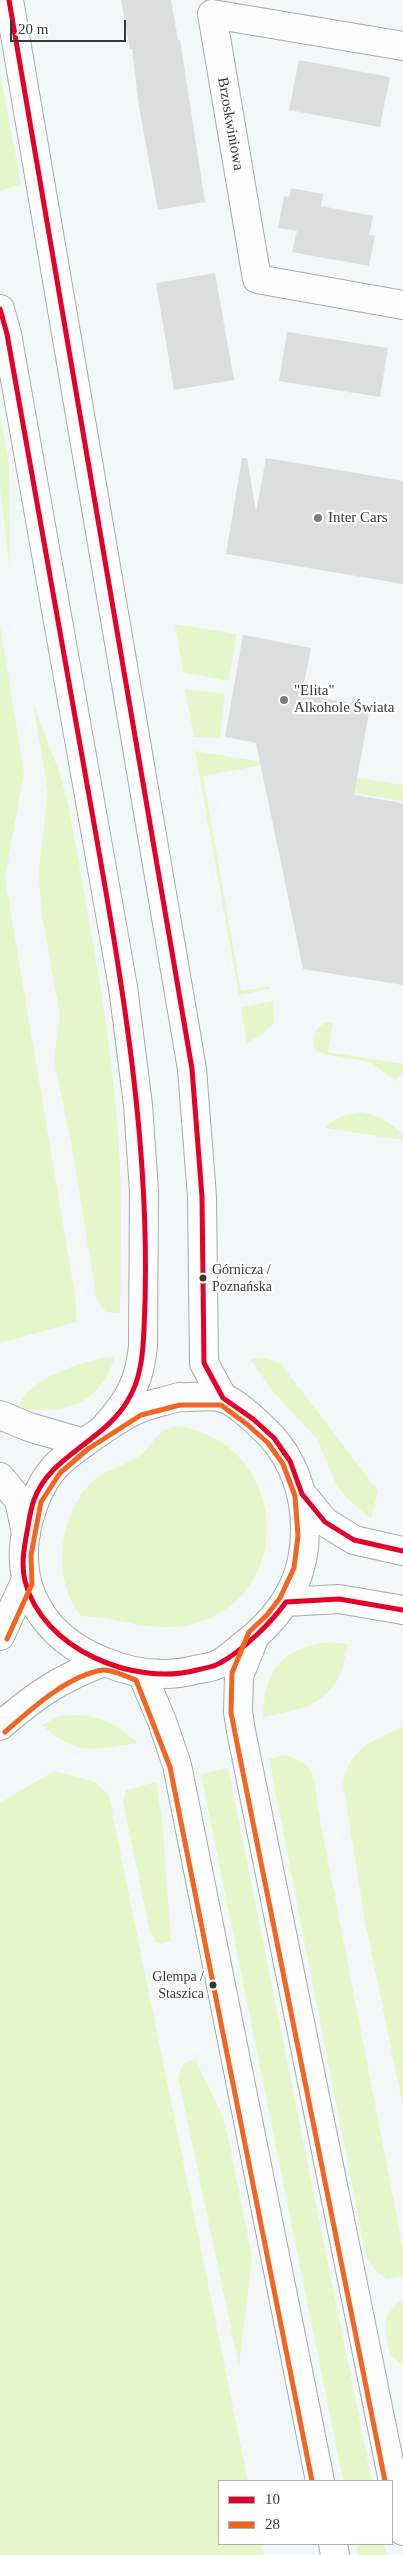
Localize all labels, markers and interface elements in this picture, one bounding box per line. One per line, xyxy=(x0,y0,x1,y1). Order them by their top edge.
scale bar xyxy=(12,10,129,42)
text: 20 m xyxy=(18,21,48,37)
street label: Brzoskwiniowa xyxy=(213,76,247,172)
place label: Inter Cars xyxy=(328,509,388,527)
marker: Inter Cars xyxy=(312,512,324,524)
place label: "Elita" Alkohole Świata xyxy=(294,682,394,717)
marker: "Elita" Alkohole Świata xyxy=(278,694,290,706)
place label: Górnicza / Poznańska xyxy=(212,1262,272,1294)
marker: Górnicza / Poznańska xyxy=(198,1273,208,1283)
place label: Glempa / Staszica xyxy=(152,1969,204,2001)
marker: Glempa / Staszica xyxy=(208,1980,218,1990)
legend xyxy=(218,2480,393,2545)
text: 10 xyxy=(265,2491,280,2507)
text: 28 xyxy=(265,2516,280,2532)

